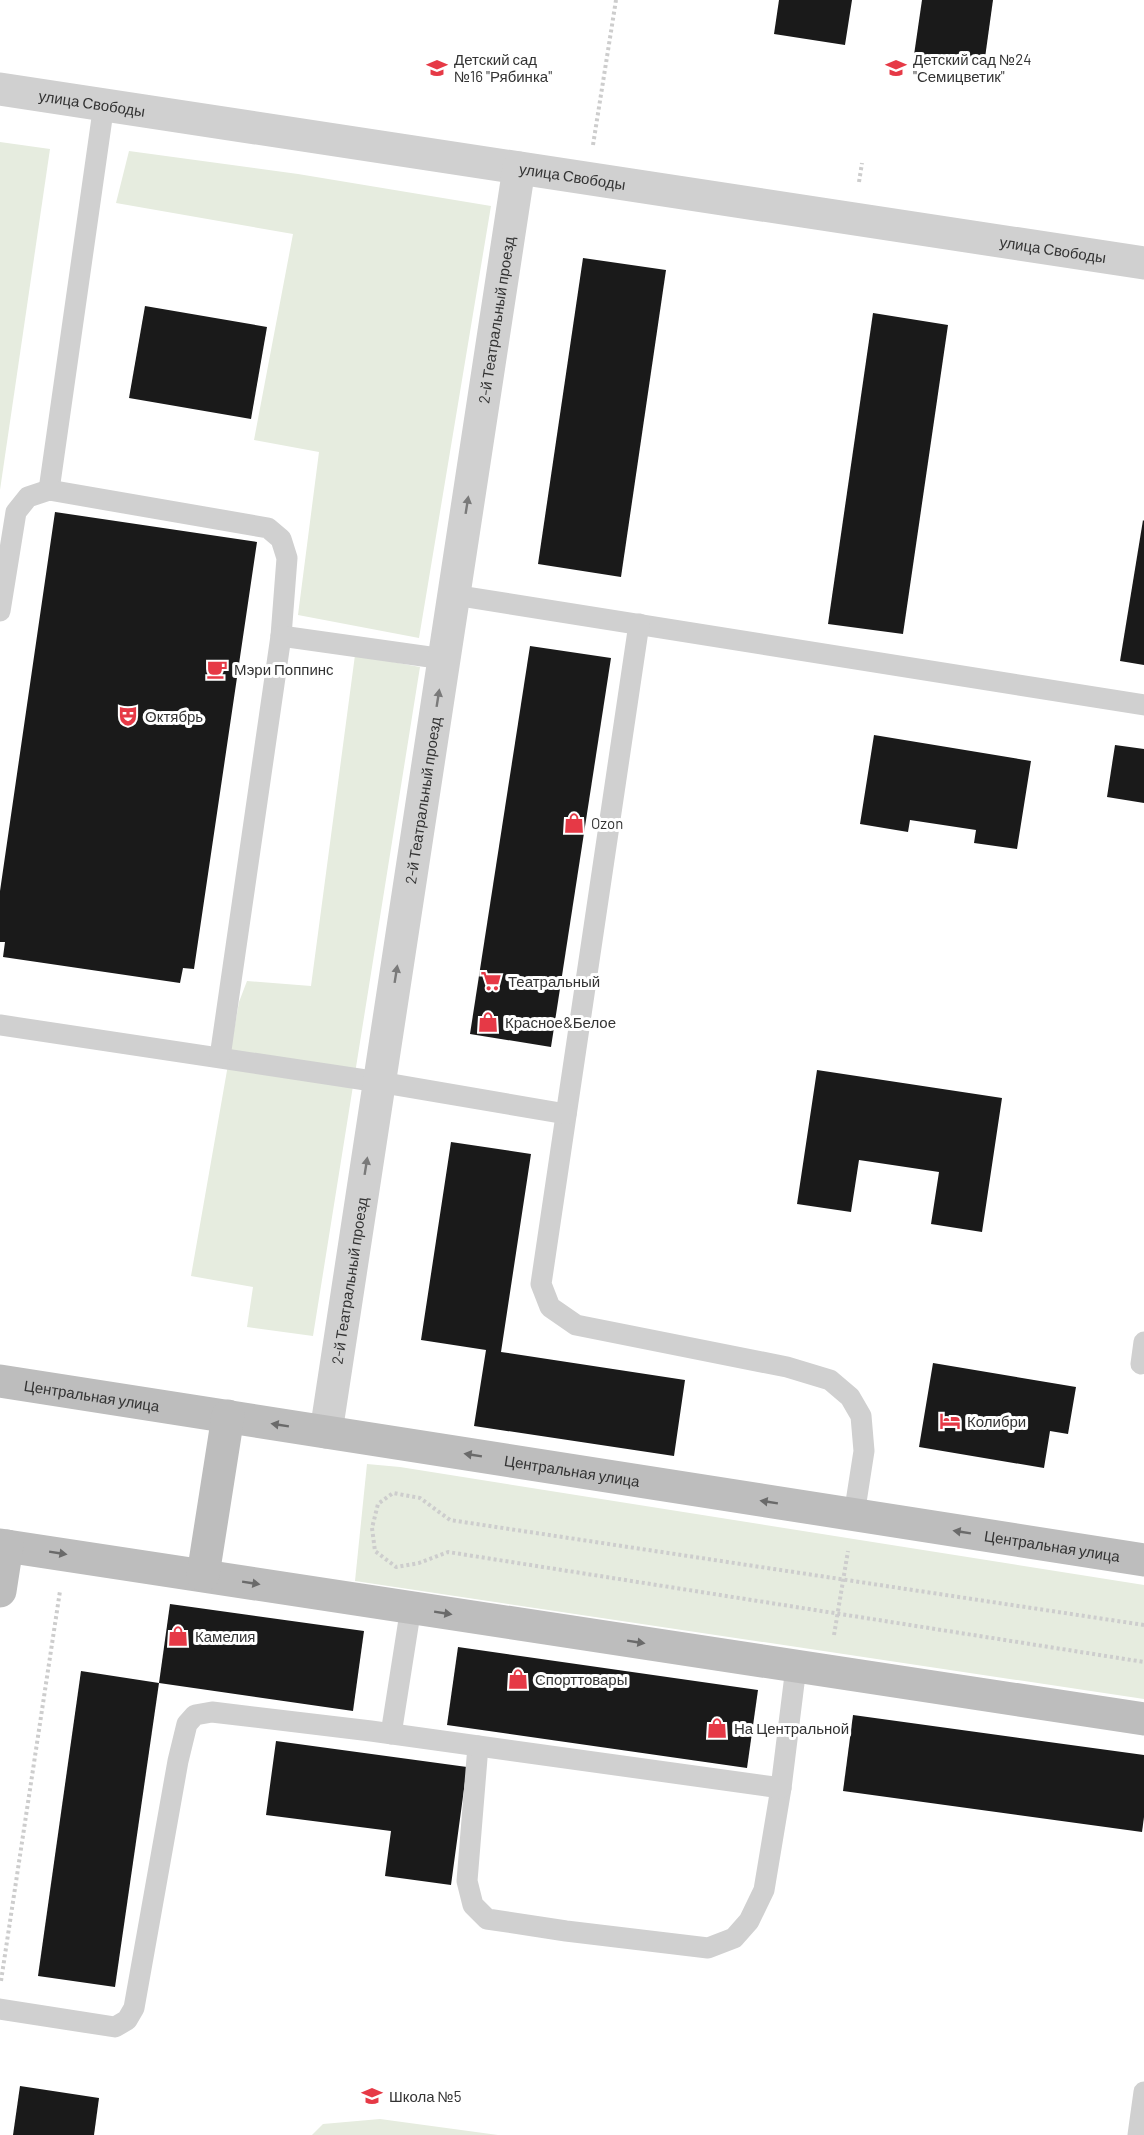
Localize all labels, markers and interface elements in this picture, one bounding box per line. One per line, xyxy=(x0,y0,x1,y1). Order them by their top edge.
place label: Детский сад №16 "Рябинка" xyxy=(454,50,552,85)
place label: Детский сад №24 "Семицветик" xyxy=(913,50,1032,85)
school or university icon: Детский сад №16 "Рябинка" xyxy=(425,56,449,80)
school or university icon: Детский сад №24 "Семицветик" xyxy=(884,56,908,80)
street label: улица Свободы xyxy=(37,86,146,120)
street label: улица Свободы xyxy=(518,159,627,193)
street label: улица Свободы xyxy=(998,232,1107,266)
street label: 2-й Театральный проезд xyxy=(474,235,517,405)
one-way arrow xyxy=(463,495,472,514)
cafe icon: Мэри Поппинс xyxy=(205,657,229,681)
place label: Мэри Поппинс xyxy=(234,660,334,678)
one-way arrow xyxy=(434,688,443,707)
theatre icon: Октябрь xyxy=(116,704,140,728)
place label: Октябрь xyxy=(145,707,203,725)
street label: 2-й Театральный проезд xyxy=(401,715,444,885)
shop icon: Ozon xyxy=(562,811,586,835)
place label: Ozon xyxy=(591,814,623,832)
one-way arrow xyxy=(392,964,401,983)
supermarket icon: Театральный xyxy=(479,969,503,993)
place label: Театральный xyxy=(508,972,600,990)
shop icon: Красное&Белое xyxy=(476,1010,500,1034)
place label: Красное&Белое xyxy=(505,1013,616,1031)
one-way arrow xyxy=(362,1157,371,1176)
street label: 2-й Театральный проезд xyxy=(327,1196,371,1366)
street label: Центральная улица xyxy=(23,1376,162,1415)
hotel icon: Колибри xyxy=(938,1409,962,1433)
place label: Колибри xyxy=(967,1412,1026,1430)
one-way arrow xyxy=(270,1420,289,1429)
one-way arrow xyxy=(463,1450,482,1459)
street label: Центральная улица xyxy=(503,1451,642,1490)
one-way arrow xyxy=(759,1497,778,1506)
street label: Центральная улица xyxy=(983,1526,1122,1565)
one-way arrow xyxy=(952,1527,971,1536)
one-way arrow xyxy=(48,1549,67,1558)
one-way arrow xyxy=(241,1578,260,1587)
one-way arrow xyxy=(434,1608,453,1617)
shop icon: Камелия xyxy=(166,1624,190,1648)
place label: Камелия xyxy=(195,1627,256,1645)
one-way arrow xyxy=(627,1638,646,1647)
shop icon: Спорттовары xyxy=(506,1667,530,1691)
place label: Спорттовары xyxy=(535,1670,628,1688)
shop icon: На Центральной xyxy=(705,1716,729,1740)
place label: На Центральной xyxy=(734,1719,849,1737)
school or university icon: Школа №5 xyxy=(360,2084,384,2108)
place label: Школа №5 xyxy=(389,2087,461,2105)

